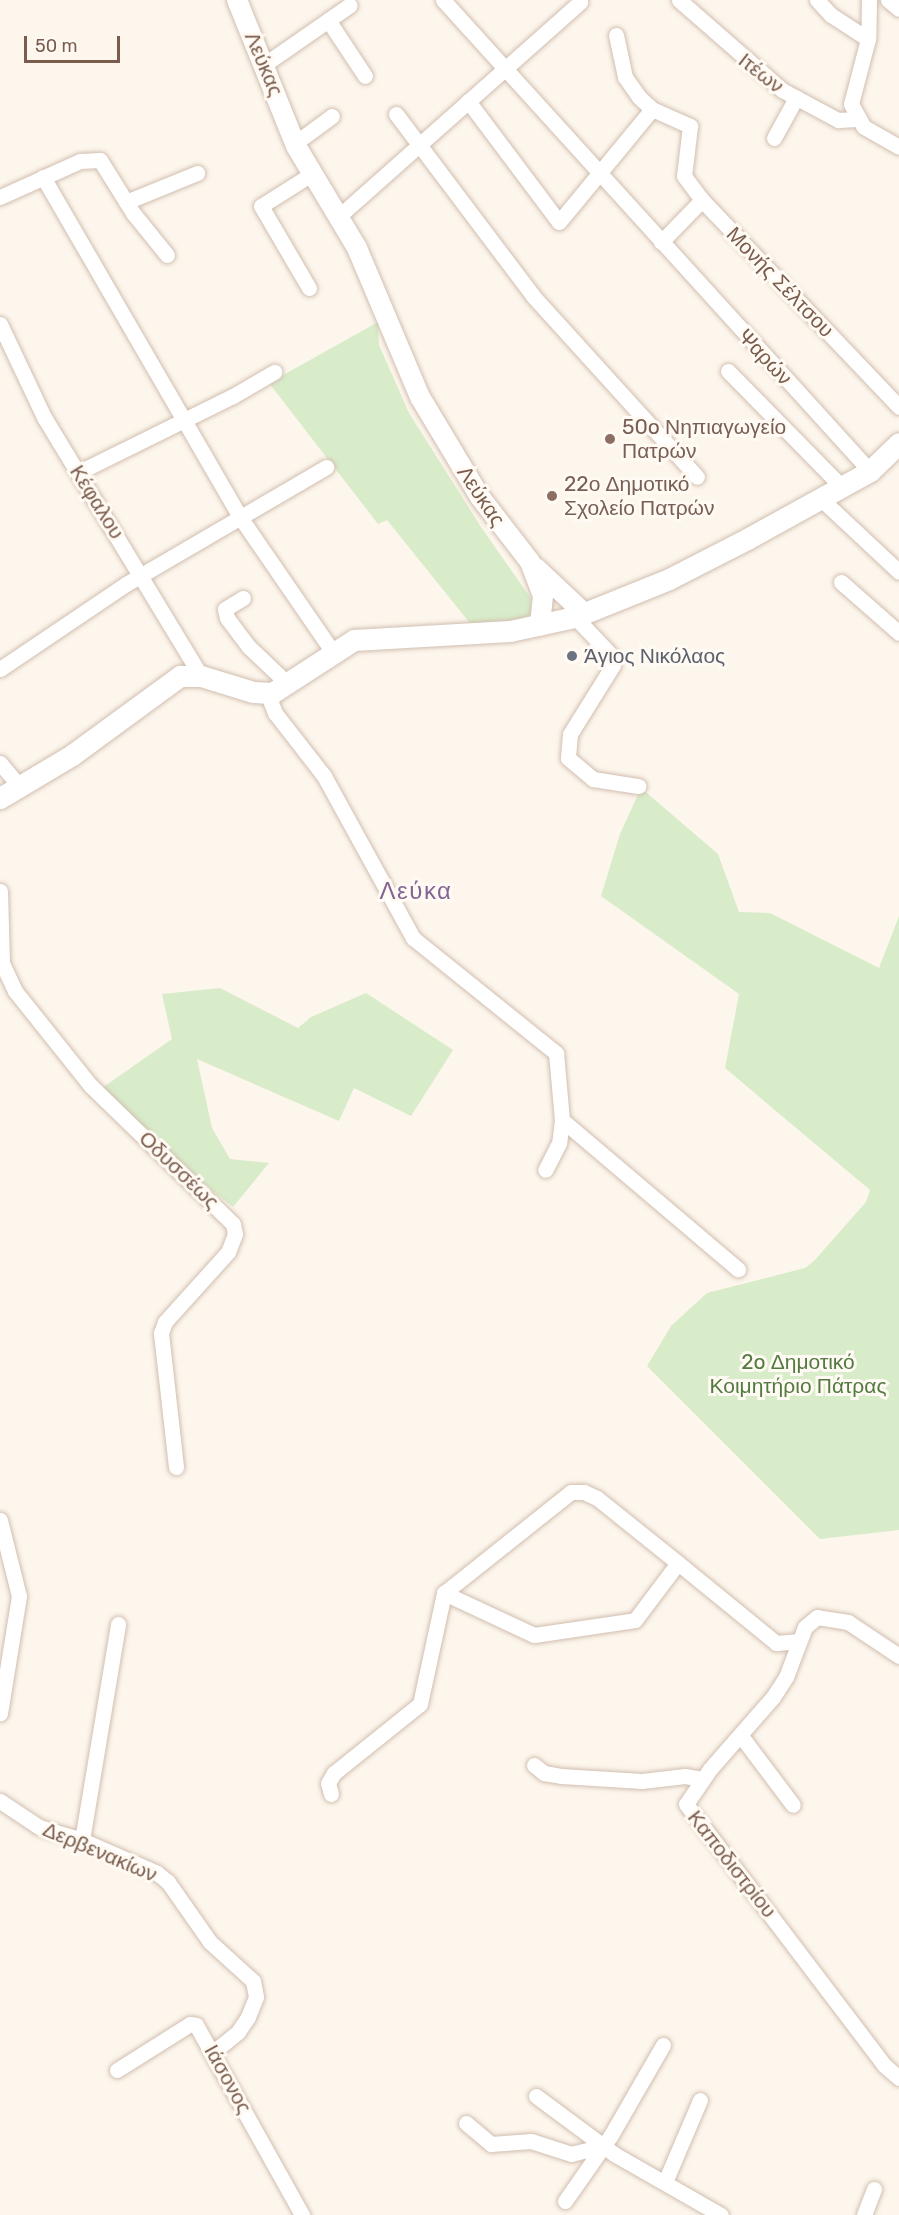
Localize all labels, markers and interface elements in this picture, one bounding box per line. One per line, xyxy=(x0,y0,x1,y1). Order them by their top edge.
scale bar xyxy=(27,24,123,62)
street label: Λεύκας xyxy=(239,28,289,100)
text: 50 m xyxy=(35,35,78,57)
street label: Ιτέων xyxy=(733,48,789,98)
street label: Μονής Σέλτσου xyxy=(721,222,839,342)
street label: Ψαρών xyxy=(733,324,797,390)
place label: 50o Νηπιαγωγείο Πατρών xyxy=(622,414,786,464)
marker: 50o Νηπιαγωγείο Πατρών xyxy=(603,432,617,446)
street label: Κέφαλου xyxy=(64,460,130,544)
street label: Λεύκας xyxy=(452,461,510,531)
place label: 22ο Δημοτικό Σχολείο Πατρών xyxy=(564,471,715,521)
marker: 22ο Δημοτικό Σχολείο Πατρών xyxy=(545,489,559,503)
place label: Άγιος Νικόλαος xyxy=(584,643,725,669)
marker: Άγιος Νικόλαος xyxy=(565,649,579,663)
district label: Λεύκα xyxy=(380,878,452,906)
street label: Οδυσσέως xyxy=(134,1126,224,1214)
park label: 2o Δημοτικό Κοιμητήριο Πάτρας xyxy=(709,1349,887,1399)
street label: Καποδιστρίου xyxy=(682,1805,782,1923)
street label: Δερβενακίων xyxy=(39,1817,161,1887)
street label: Ιάσονος xyxy=(199,2040,257,2118)

